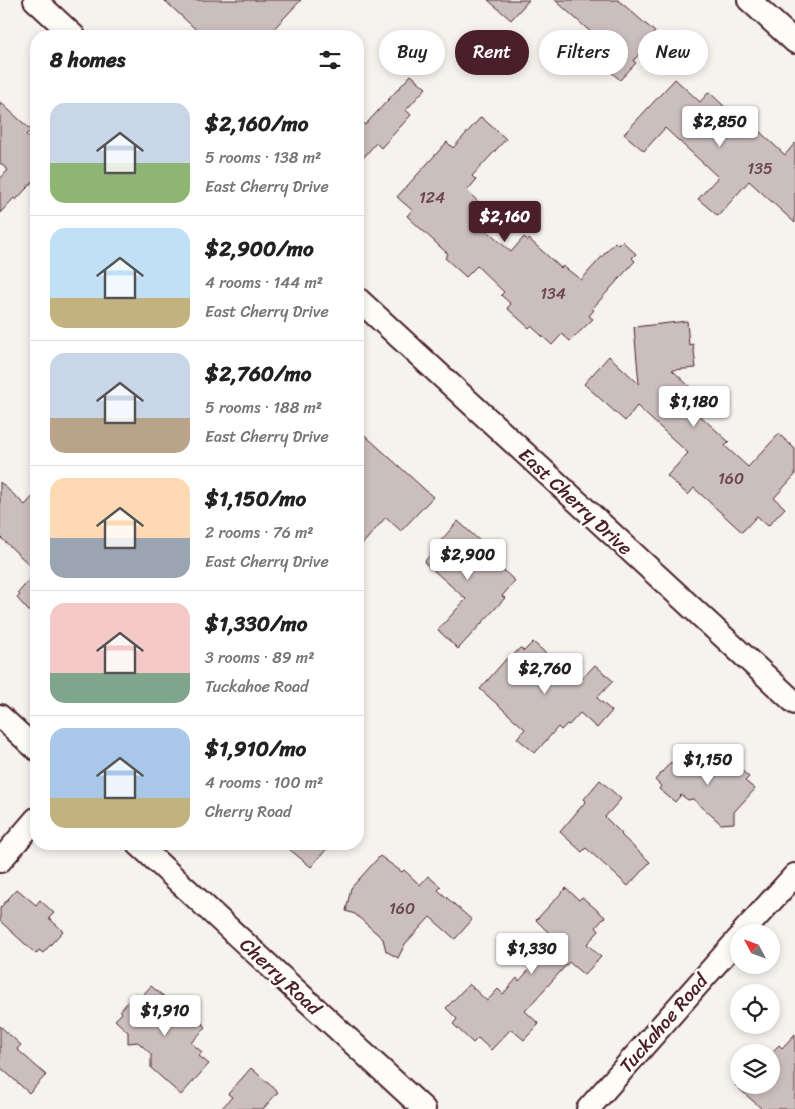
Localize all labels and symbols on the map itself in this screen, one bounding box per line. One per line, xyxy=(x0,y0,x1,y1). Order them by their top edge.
pin: $2,850 xyxy=(679,106,761,148)
house number: 135 xyxy=(747,154,773,183)
house number: 124 xyxy=(419,183,445,212)
pin: $2,160 xyxy=(464,200,546,243)
house number: 134 xyxy=(540,279,566,308)
pin: $1,180 xyxy=(653,386,735,428)
street label: East Cherry Drive xyxy=(511,439,641,564)
house number: 160 xyxy=(718,464,744,493)
pin: $2,900 xyxy=(427,538,509,581)
pin: $2,760 xyxy=(504,652,586,695)
pin: $1,150 xyxy=(667,744,749,786)
house number: 160 xyxy=(389,894,415,923)
north arrow xyxy=(730,924,780,974)
street label: Cherry Road xyxy=(232,929,330,1024)
pin: $1,330 xyxy=(491,932,573,975)
street label: Tuckahoe Road xyxy=(611,965,717,1081)
pin: $1,910 xyxy=(124,994,206,1037)

